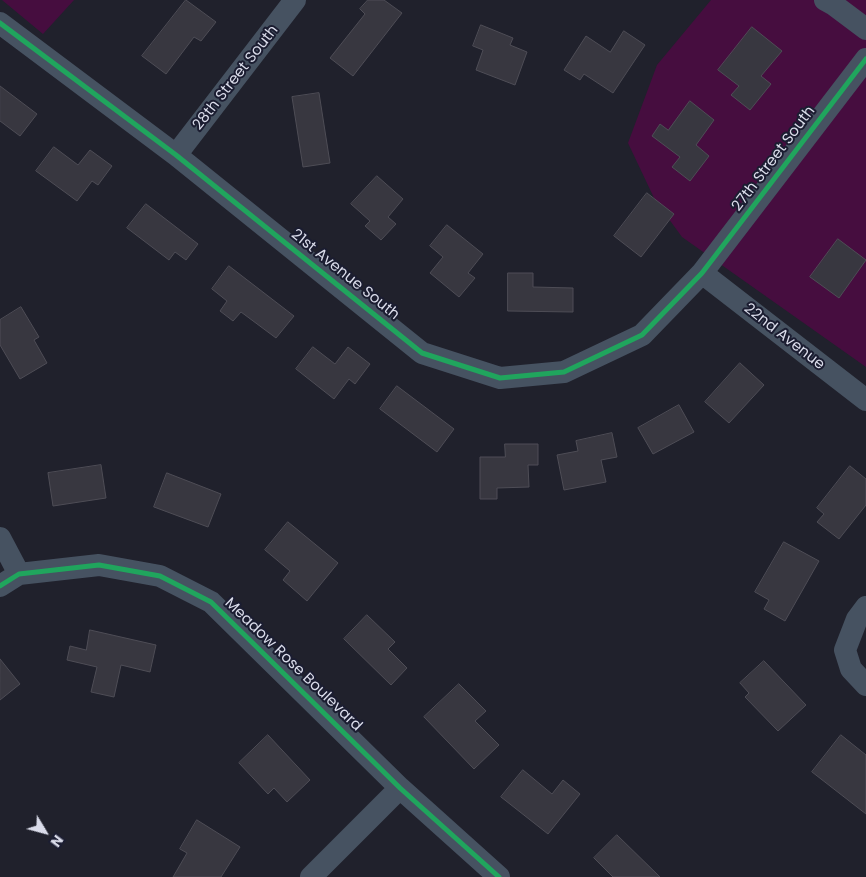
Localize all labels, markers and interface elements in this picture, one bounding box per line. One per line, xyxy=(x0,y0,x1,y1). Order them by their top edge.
street label: 28th Street South xyxy=(189,22,283,134)
street label: 27th Street South xyxy=(729,103,819,215)
street label: 21st Avenue South xyxy=(287,226,403,324)
street label: 22nd Avenue xyxy=(740,300,828,374)
street label: Meadow Rose Boulevard xyxy=(221,595,365,735)
north arrow xyxy=(20,807,70,857)
text: N xyxy=(46,831,68,851)

